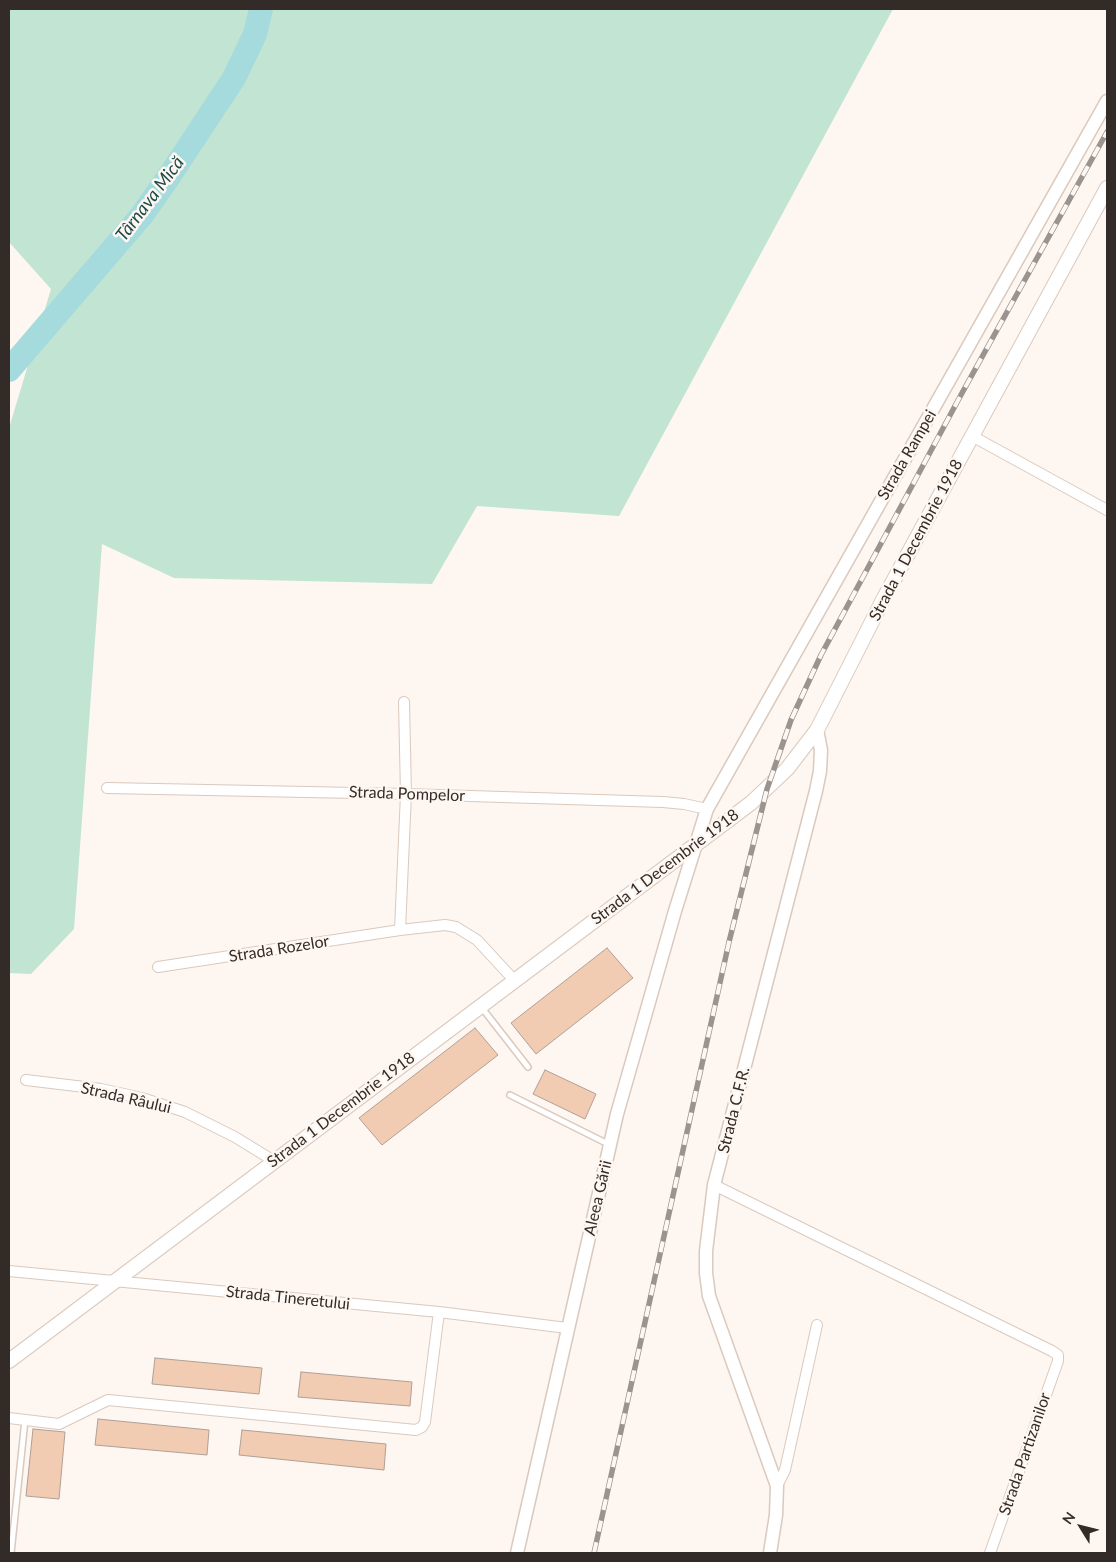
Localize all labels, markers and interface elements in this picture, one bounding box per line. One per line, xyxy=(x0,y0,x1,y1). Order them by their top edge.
water label: Târnava Mică xyxy=(111,152,189,246)
street label: Strada Rampei xyxy=(873,406,941,504)
street label: Strada 1 Decembrie 1918 xyxy=(865,456,967,624)
street label: Strada Pompelor xyxy=(349,782,465,806)
street label: Strada 1 Decembrie 1918 xyxy=(587,805,743,929)
street label: Strada Rozelor xyxy=(227,932,331,966)
street label: Strada 1 Decembrie 1918 xyxy=(263,1048,419,1172)
street label: Strada C.F.R. xyxy=(714,1065,754,1155)
street label: Strada Râului xyxy=(79,1078,173,1118)
street label: Aleea Gării xyxy=(580,1159,616,1237)
street label: Strada Tineretului xyxy=(225,1282,351,1314)
street label: Strada Partizanilor xyxy=(995,1390,1055,1518)
north arrow xyxy=(1056,1502,1106,1552)
text: N xyxy=(1058,1509,1079,1527)

